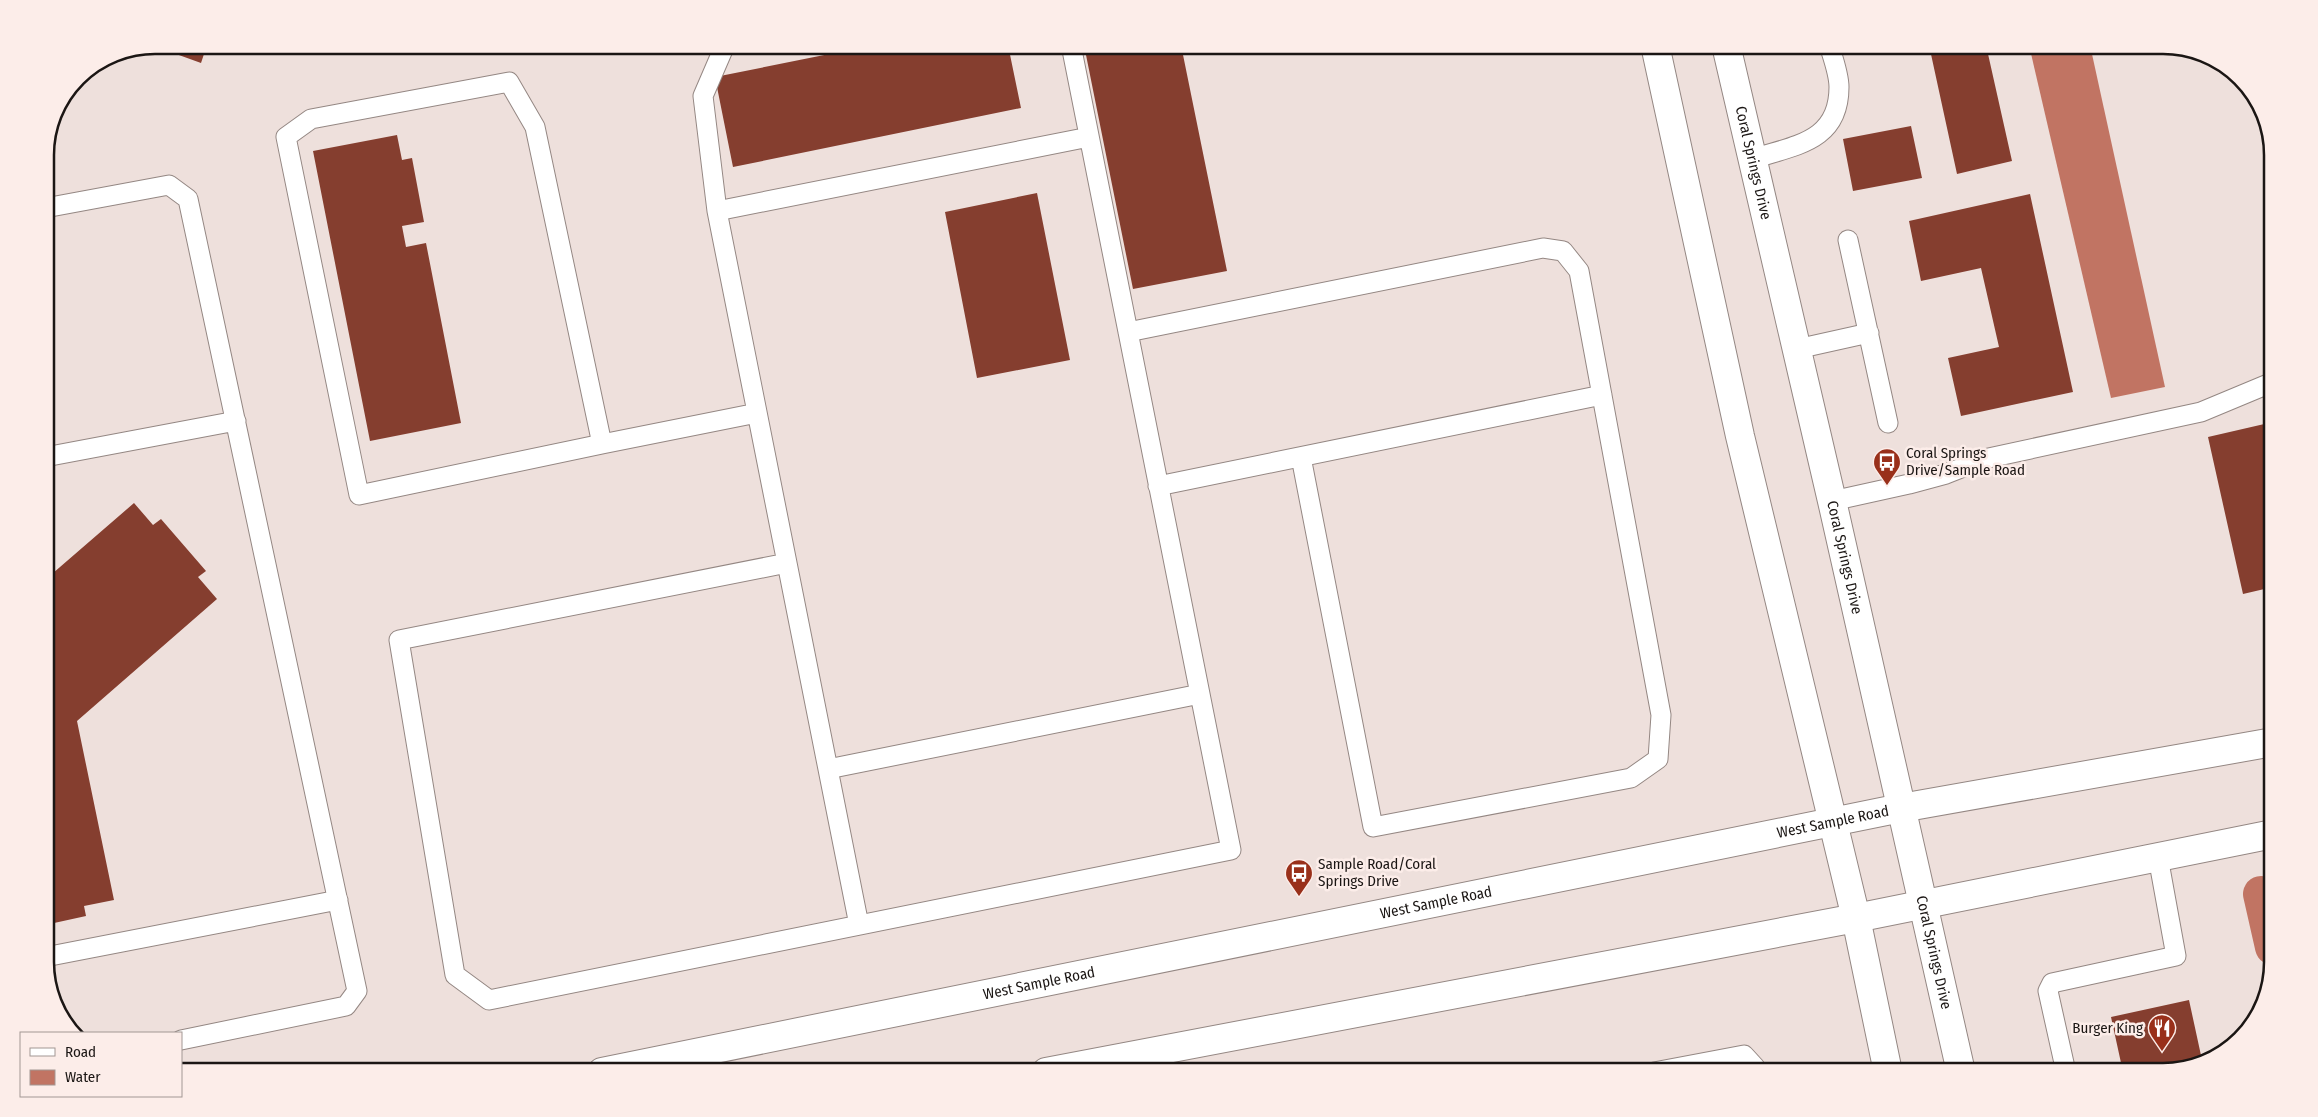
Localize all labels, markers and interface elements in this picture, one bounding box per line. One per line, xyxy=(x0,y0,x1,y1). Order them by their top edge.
street label: Coral Springs Drive xyxy=(1732,104,1775,221)
place label: Coral Springs Drive/Sample Road xyxy=(1906,444,2025,479)
bus stop icon: Coral Springs Drive/Sample Road xyxy=(1872,447,1902,486)
street label: Coral Springs Drive xyxy=(1823,499,1866,616)
street label: West Sample Road xyxy=(1775,802,1890,842)
place label: Sample Road/Coral Springs Drive xyxy=(1318,855,1436,890)
bus stop icon: Sample Road/Coral Springs Drive xyxy=(1284,858,1314,897)
street label: West Sample Road xyxy=(1378,882,1493,923)
street label: Coral Springs Drive xyxy=(1912,894,1956,1011)
street label: West Sample Road xyxy=(982,963,1097,1003)
restaurant icon: Burger King xyxy=(2147,1013,2177,1052)
place label: Burger King xyxy=(2072,1019,2143,1037)
legend xyxy=(20,1032,182,1097)
text: Road xyxy=(65,1043,96,1061)
text: Water xyxy=(65,1068,101,1086)

